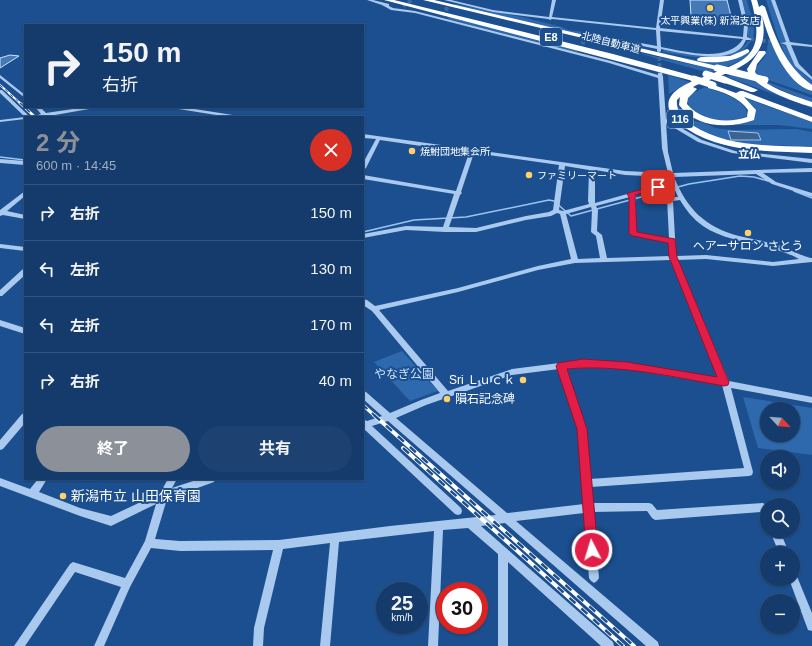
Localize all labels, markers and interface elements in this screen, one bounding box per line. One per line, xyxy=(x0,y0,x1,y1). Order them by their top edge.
marker: 太平興業(株) 新潟支店 xyxy=(705,3,715,13)
place label: 太平興業(株) 新潟支店 xyxy=(660,15,760,26)
road number: E8 xyxy=(540,28,562,46)
street label: 北陸自動車道 xyxy=(580,30,641,55)
text: 150 m xyxy=(102,37,181,68)
icon: right xyxy=(36,40,88,92)
text: 右折 xyxy=(102,75,138,95)
road number: 116 xyxy=(667,110,693,128)
text: 2 分 xyxy=(36,129,80,156)
button: close xyxy=(310,129,352,171)
marker: 焼鮒団地集会所 xyxy=(407,146,417,156)
place label: 焼鮒団地集会所 xyxy=(420,146,490,157)
district label: 立仏 xyxy=(738,148,760,160)
text: 600 m · 14:45 xyxy=(36,158,116,173)
marker: ファミリーマート xyxy=(524,170,534,180)
place label: ファミリーマート xyxy=(537,170,617,181)
pin xyxy=(641,170,675,204)
icon: arrive xyxy=(647,176,669,198)
icon: right xyxy=(36,202,58,224)
text: 150 m xyxy=(310,204,352,221)
text: 右折 xyxy=(70,205,100,222)
marker: ヘアーサロン さとう xyxy=(743,228,753,238)
place label: ヘアーサロン さとう xyxy=(693,239,803,253)
icon: left xyxy=(36,258,58,280)
text: 130 m xyxy=(310,260,352,277)
text: 左折 xyxy=(70,261,100,278)
icon: left xyxy=(36,314,58,336)
text: 170 m xyxy=(310,316,352,333)
text: 左折 xyxy=(70,317,100,334)
park label: やなぎ公園 xyxy=(374,367,434,381)
icon: right xyxy=(36,370,58,392)
text: 40 m xyxy=(319,372,352,389)
text: 右折 xyxy=(70,373,100,390)
place label: Sri Ｌｕｃｋ xyxy=(449,373,515,387)
marker: Sri Ｌｕｃｋ xyxy=(518,375,528,385)
place label: 隕石記念碑 xyxy=(455,392,515,406)
marker: 隕石記念碑 xyxy=(442,394,452,404)
north arrow xyxy=(760,402,800,442)
map controls xyxy=(760,402,800,634)
button: 終了 xyxy=(36,426,190,472)
button: 共有 xyxy=(198,426,352,472)
button: sound xyxy=(760,450,800,490)
place label: 新潟市立 山田保育園 xyxy=(71,488,201,504)
marker: 新潟市立 山田保育園 xyxy=(58,491,68,501)
button: search xyxy=(760,498,800,538)
position arrow xyxy=(571,529,613,571)
button: + xyxy=(760,546,800,586)
speed limit sign: 30 xyxy=(436,582,488,634)
text: 25 xyxy=(391,592,413,614)
button: − xyxy=(760,594,800,634)
text: km/h xyxy=(391,612,413,623)

